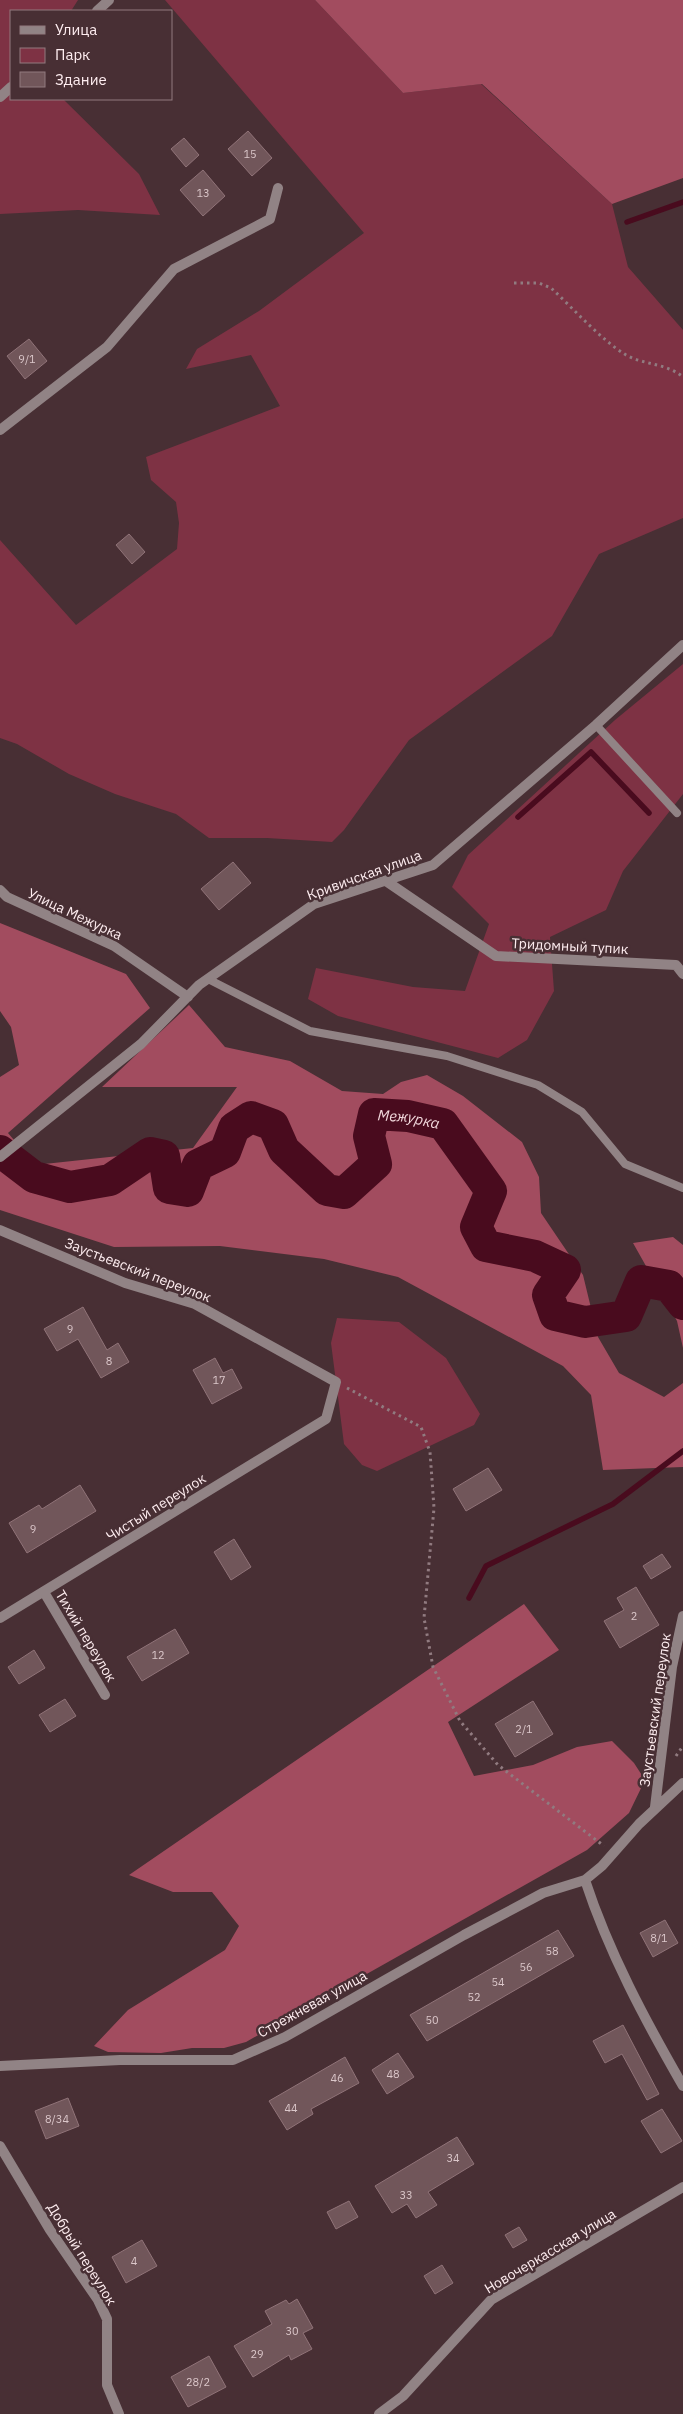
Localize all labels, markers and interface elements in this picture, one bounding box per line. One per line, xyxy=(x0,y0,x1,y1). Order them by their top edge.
legend xyxy=(10,10,172,100)
text: Улица xyxy=(55,20,97,39)
text: Парк xyxy=(55,45,90,64)
text: Здание xyxy=(55,70,107,89)
house number: 15 xyxy=(243,147,257,161)
house number: 13 xyxy=(196,186,210,200)
house number: 9/1 xyxy=(18,352,36,366)
street label: Кривичская улица xyxy=(304,846,424,904)
street label: Улица Межурка xyxy=(25,884,126,944)
street label: Тридомный тупик xyxy=(511,934,629,958)
water label: Межурка xyxy=(377,1105,442,1133)
street label: Заустьевский переулок xyxy=(62,1234,214,1306)
house number: 9 xyxy=(67,1322,73,1336)
house number: 8 xyxy=(106,1354,112,1368)
house number: 17 xyxy=(212,1373,226,1387)
street label: Чистый переулок xyxy=(103,1469,209,1545)
house number: 9 xyxy=(30,1522,36,1536)
street label: Тихий переулок xyxy=(51,1587,121,1686)
house number: 2 xyxy=(631,1609,637,1623)
street label: Заустьевский переулок xyxy=(635,1632,675,1788)
house number: 12 xyxy=(151,1648,165,1662)
house number: 2/1 xyxy=(515,1722,533,1736)
house number: 8/1 xyxy=(650,1931,668,1945)
house number: 58 xyxy=(545,1944,559,1958)
house number: 56 xyxy=(519,1960,533,1974)
street label: Стрежневая улица xyxy=(254,1966,370,2042)
house number: 54 xyxy=(491,1975,505,1989)
house number: 52 xyxy=(467,1990,481,2004)
house number: 50 xyxy=(425,2013,439,2027)
house number: 48 xyxy=(386,2067,400,2081)
house number: 46 xyxy=(330,2071,344,2085)
house number: 44 xyxy=(284,2101,298,2115)
house number: 8/34 xyxy=(45,2112,69,2126)
house number: 34 xyxy=(446,2151,460,2165)
house number: 33 xyxy=(399,2188,413,2202)
street label: Добрый переулок xyxy=(43,2199,121,2309)
street label: Новочеркасская улица xyxy=(481,2204,620,2297)
house number: 4 xyxy=(131,2254,138,2268)
house number: 30 xyxy=(285,2324,299,2338)
house number: 29 xyxy=(250,2347,264,2361)
house number: 28/2 xyxy=(186,2375,210,2389)

